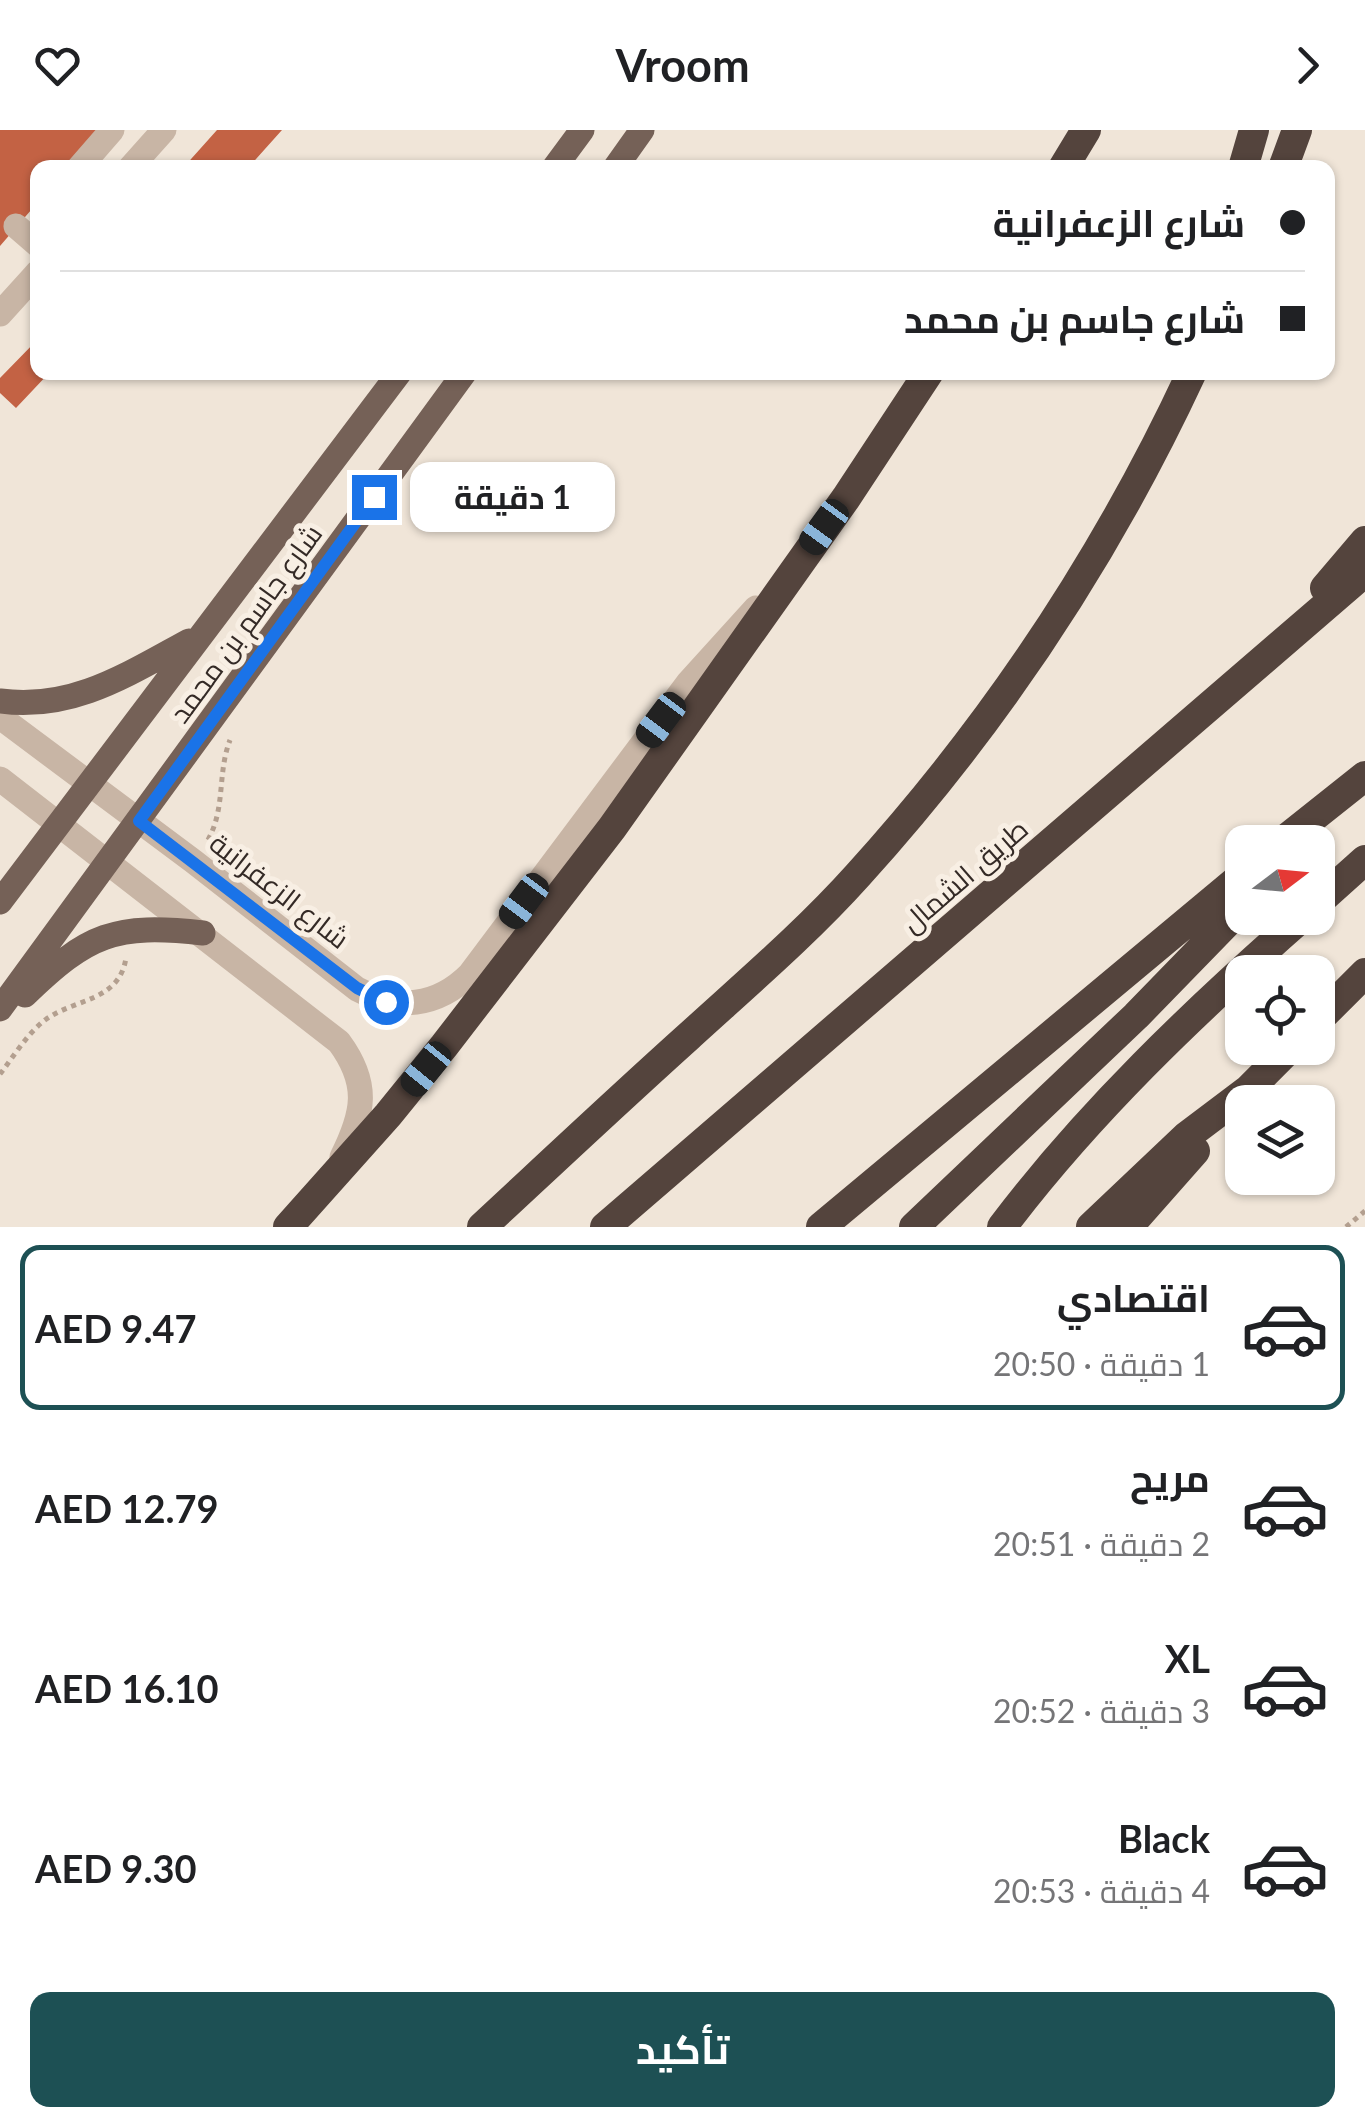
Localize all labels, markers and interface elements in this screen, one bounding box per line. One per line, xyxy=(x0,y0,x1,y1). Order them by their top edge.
icon: heart xyxy=(30,38,85,93)
text: Vroom xyxy=(615,38,750,92)
icon: forward xyxy=(1280,38,1335,93)
text: شارع الزعفرانية xyxy=(993,199,1245,245)
text: شارع جاسم بن محمد xyxy=(904,295,1245,341)
callout: 1 دقيقة xyxy=(409,462,614,532)
route end xyxy=(352,475,397,520)
text: 1 دقيقة xyxy=(454,477,571,516)
car xyxy=(794,494,854,560)
street label: شارع جاسم بن محمد xyxy=(162,517,332,731)
car xyxy=(631,687,691,753)
street label: طريق الشمال xyxy=(894,811,1035,940)
street label: شارع الزعفرانية xyxy=(202,825,356,957)
north arrow xyxy=(1225,825,1335,935)
map controls xyxy=(1225,825,1335,1195)
car xyxy=(494,868,554,934)
button: locate xyxy=(1225,955,1335,1065)
route start xyxy=(364,980,409,1025)
car xyxy=(395,1036,457,1102)
button: layers xyxy=(1225,1085,1335,1195)
text: اقتصادي xyxy=(1057,1274,1210,1320)
icon: car xyxy=(1240,1283,1330,1373)
text: AED 9.47 xyxy=(35,1305,197,1351)
text: 1 دقيقة · 20:50 xyxy=(993,1344,1210,1383)
text: مريح xyxy=(1130,1454,1210,1500)
icon: car xyxy=(1240,1463,1330,1553)
text: AED 12.79 xyxy=(35,1485,219,1531)
text: 2 دقيقة · 20:51 xyxy=(993,1524,1210,1563)
text: XL xyxy=(1165,1635,1210,1681)
icon: car xyxy=(1240,1643,1330,1733)
text: AED 16.10 xyxy=(35,1665,219,1711)
text: 3 دقيقة · 20:52 xyxy=(993,1691,1210,1730)
text: Black xyxy=(1118,1815,1210,1861)
icon: car xyxy=(1240,1823,1330,1913)
text: AED 9.30 xyxy=(35,1845,197,1891)
text: 4 دقيقة · 20:53 xyxy=(993,1871,1210,1910)
button: تأكيد xyxy=(30,1992,1335,2107)

